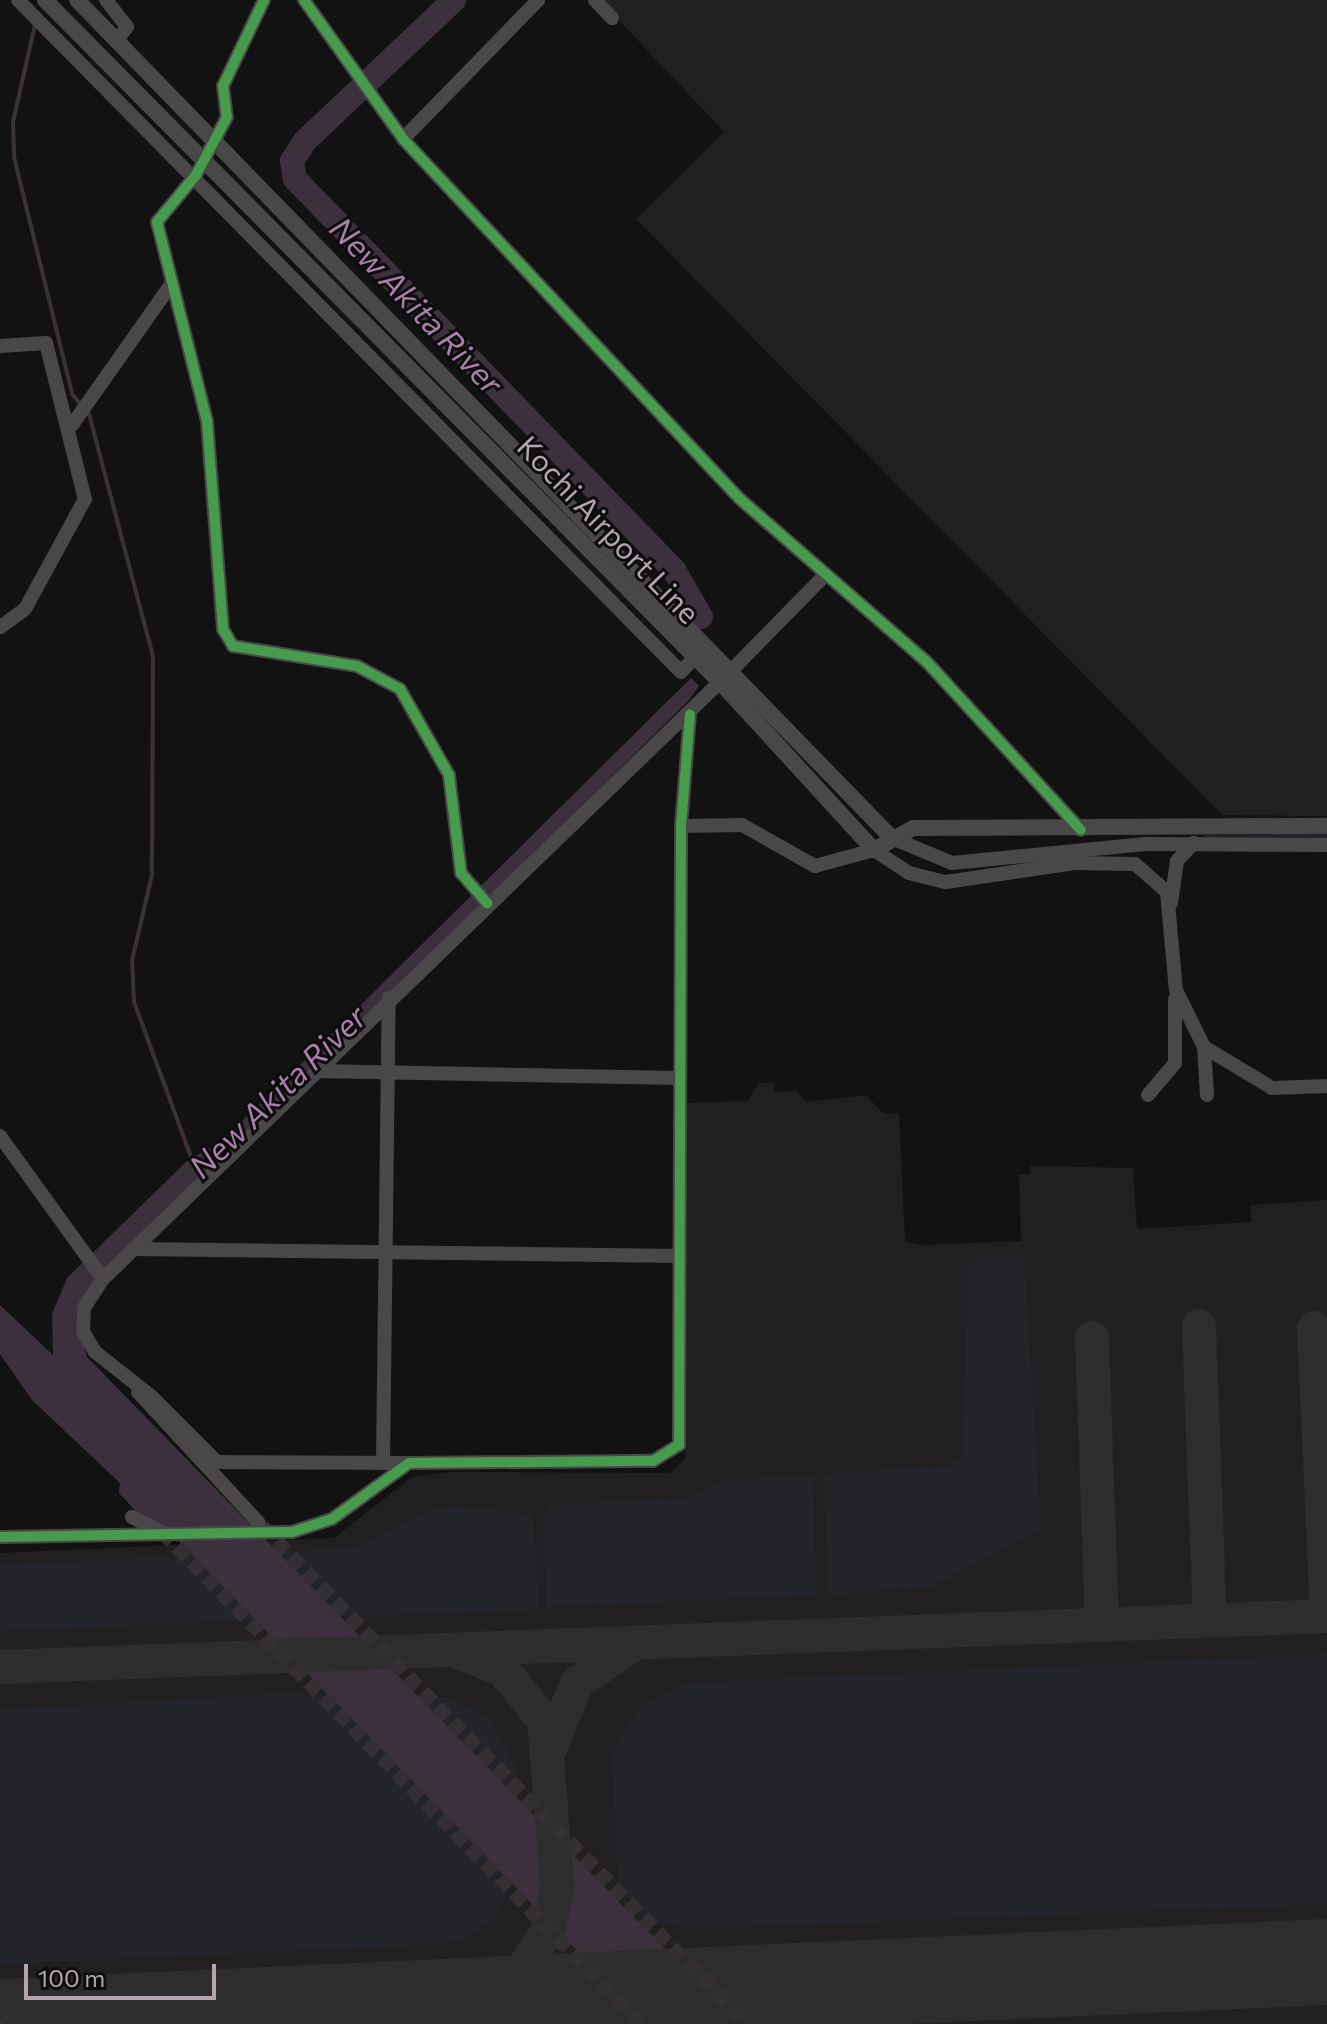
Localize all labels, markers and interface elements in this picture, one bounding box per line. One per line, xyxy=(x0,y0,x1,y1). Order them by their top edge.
water label: New Akita River xyxy=(323,208,511,402)
street label: Kochi Airport Line xyxy=(510,428,708,630)
water label: New Akita River xyxy=(180,997,374,1185)
scale bar xyxy=(28,1948,220,1998)
text: 100 m xyxy=(38,1963,105,1992)

